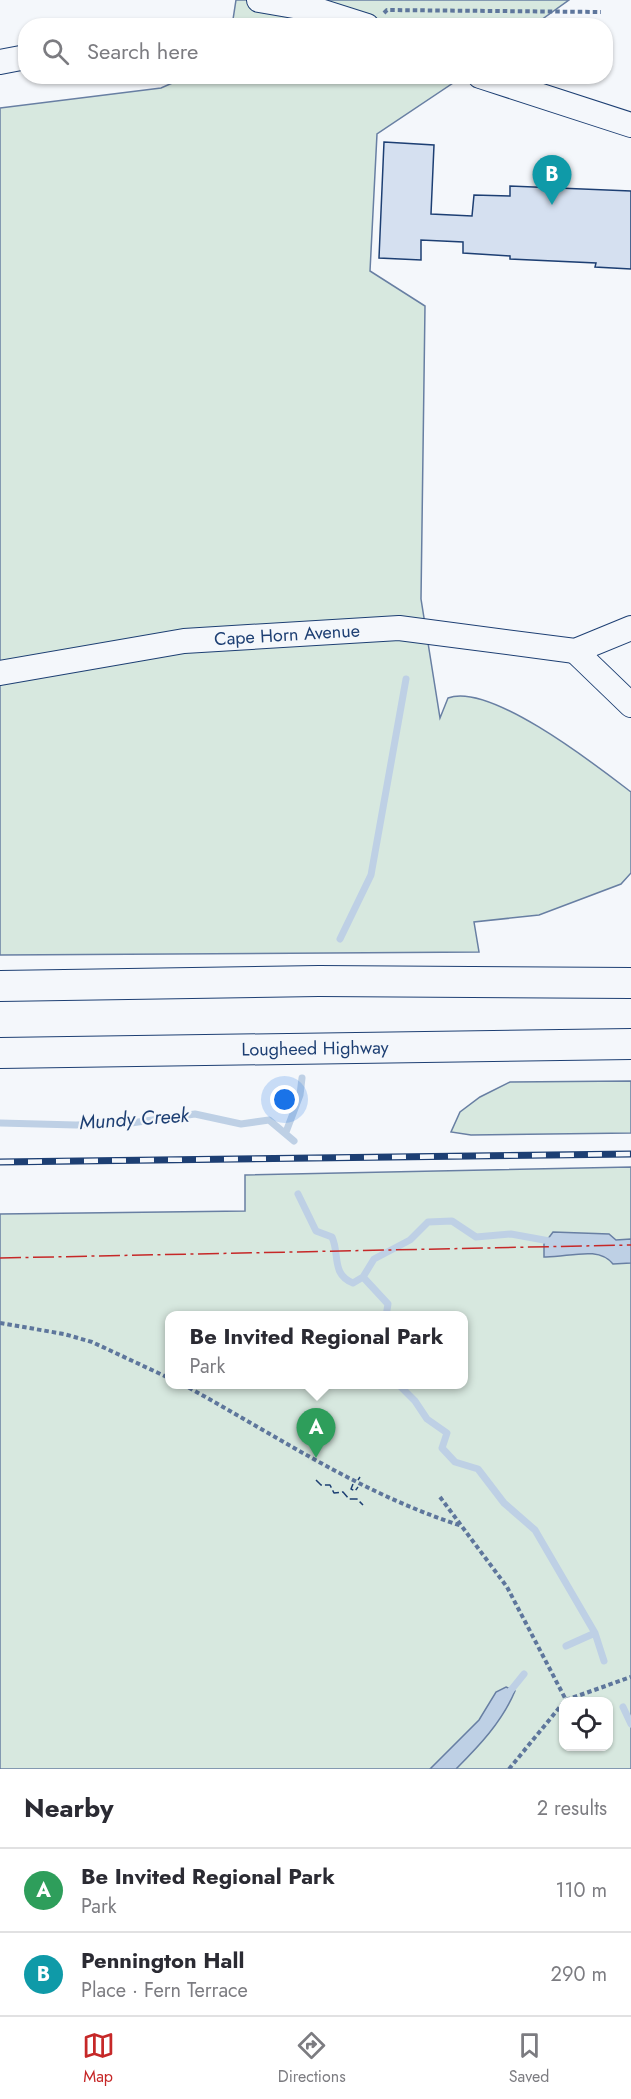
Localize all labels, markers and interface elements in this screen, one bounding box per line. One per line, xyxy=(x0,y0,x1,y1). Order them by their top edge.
search box xyxy=(18,18,613,84)
icon: search xyxy=(39,35,72,68)
text: Search here xyxy=(87,35,198,67)
pin: B xyxy=(532,156,572,205)
street label: Cape Horn Avenue xyxy=(213,617,361,652)
street label: Lougheed Highway xyxy=(241,1034,389,1063)
your location xyxy=(270,1085,299,1114)
water label: Mundy Creek xyxy=(78,1101,191,1137)
popup xyxy=(165,1311,468,1389)
text: Be Invited Regional Park xyxy=(190,1320,443,1352)
text: Park xyxy=(190,1352,225,1381)
pin: A xyxy=(296,1408,336,1458)
map controls xyxy=(559,1697,613,1751)
button: locate xyxy=(559,1697,613,1751)
text: Nearby xyxy=(24,1789,113,1827)
text: 2 results xyxy=(537,1794,607,1823)
text: Be Invited Regional Park xyxy=(81,1860,335,1892)
text: A xyxy=(36,1876,51,1905)
text: 110 m xyxy=(555,1876,607,1905)
text: Park xyxy=(81,1892,117,1921)
text: Pennington Hall xyxy=(81,1944,244,1976)
text: B xyxy=(37,1960,50,1989)
text: 290 m xyxy=(551,1960,607,1989)
text: Place · Fern Terrace xyxy=(81,1976,248,2005)
tab: Map xyxy=(82,2029,115,2088)
tab: Directions xyxy=(278,2029,346,2088)
tab: Saved xyxy=(509,2029,549,2088)

